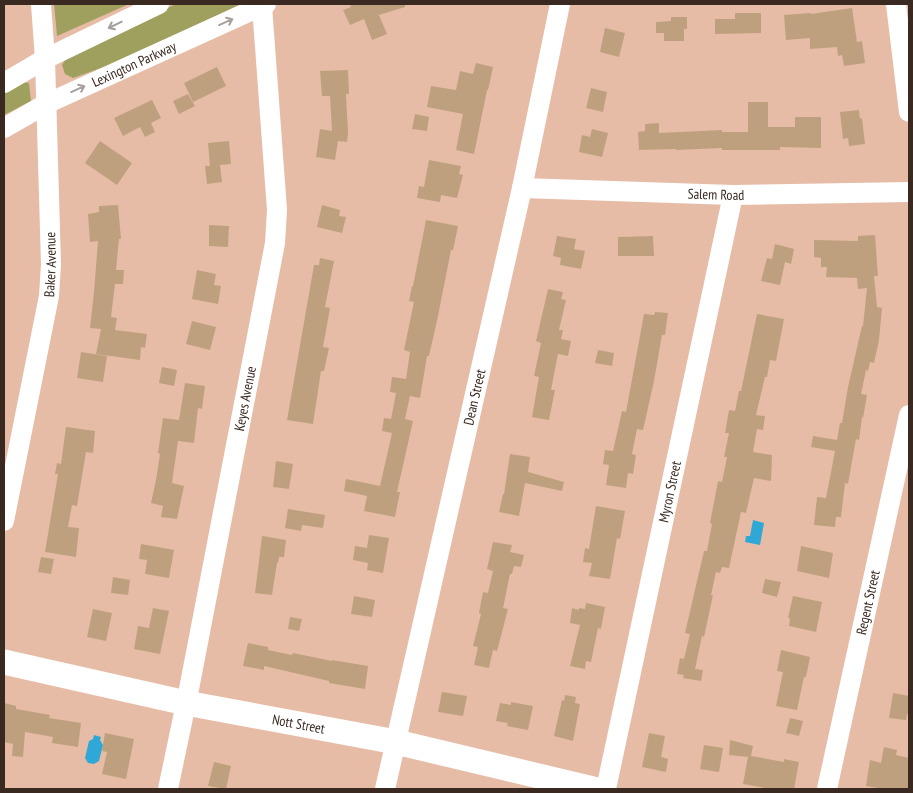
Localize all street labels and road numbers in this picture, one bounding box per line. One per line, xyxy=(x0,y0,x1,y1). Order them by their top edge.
street label: Lexington Parkway xyxy=(89,37,180,91)
street label: Salem Road xyxy=(687,184,744,204)
street label: Baker Avenue xyxy=(40,231,60,298)
street label: Keyes Avenue xyxy=(230,364,260,433)
street label: Dean Street xyxy=(459,367,489,427)
street label: Myron Street xyxy=(654,459,685,524)
street label: Regent Street xyxy=(852,568,884,636)
street label: Nott Street xyxy=(271,710,327,738)

